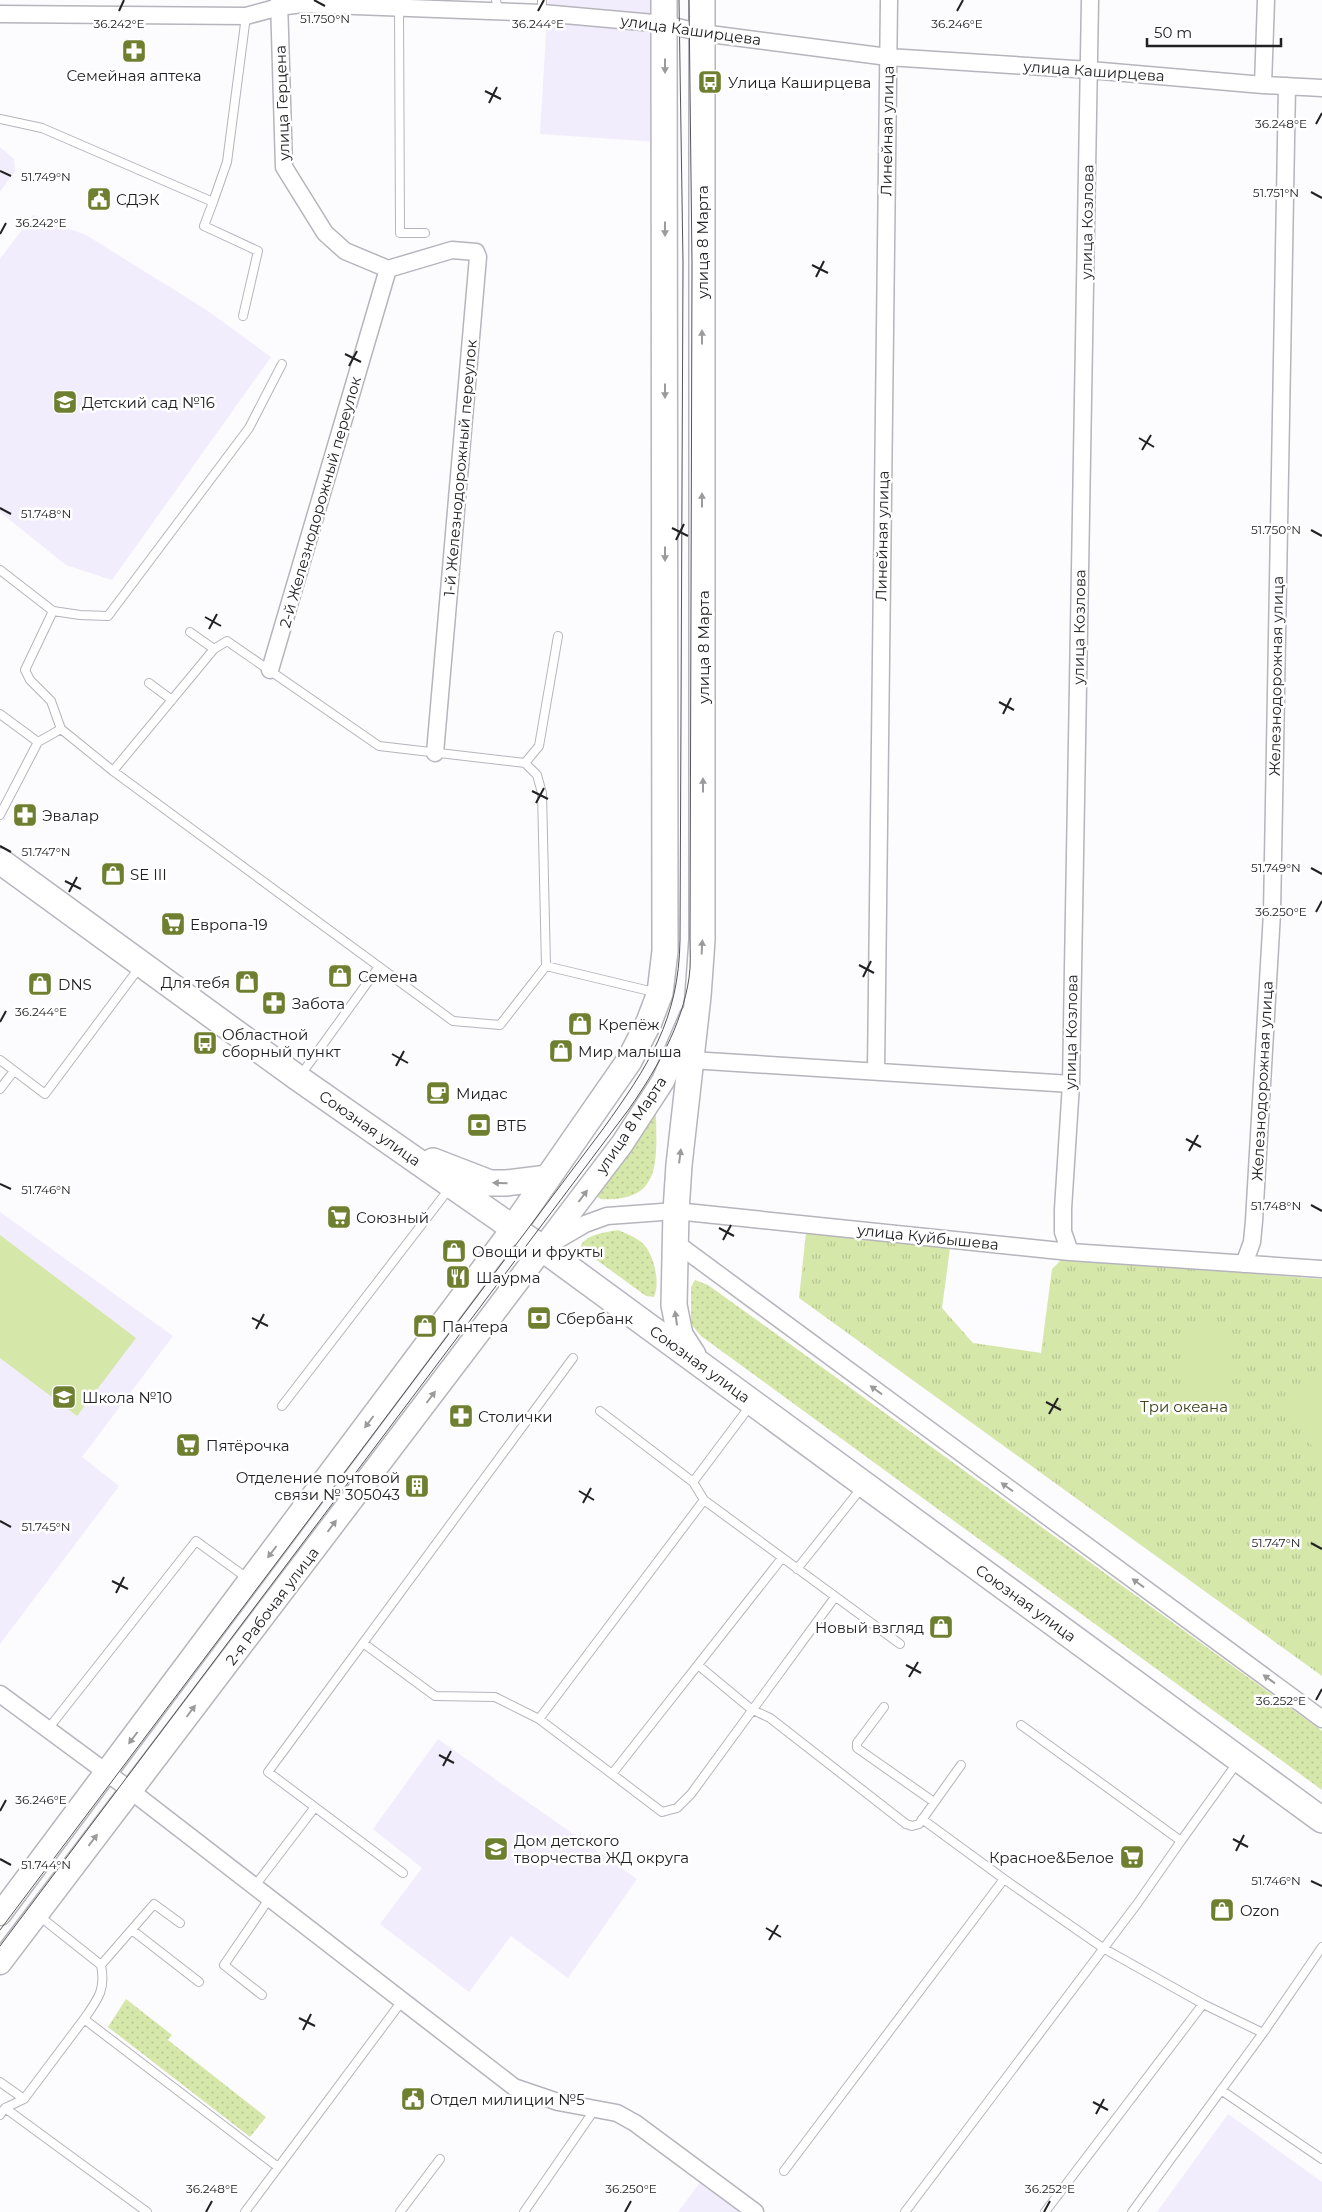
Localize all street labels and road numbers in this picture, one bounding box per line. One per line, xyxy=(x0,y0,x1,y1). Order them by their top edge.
street label: улица Каширцева xyxy=(619,11,762,49)
street label: улица Герцена xyxy=(270,45,294,162)
street label: улица Каширцева xyxy=(1022,57,1165,85)
street label: Линейная улица xyxy=(876,66,898,196)
street label: улица Козлова xyxy=(1076,164,1098,281)
street label: улица 8 Марта xyxy=(693,185,712,300)
street label: 1-й Железнодорожный переулок xyxy=(439,339,481,597)
street label: 2-й Железнодорожный переулок xyxy=(275,374,365,630)
street label: Линейная улица xyxy=(871,471,893,601)
street label: улица Козлова xyxy=(1068,569,1090,686)
street label: Железнодорожная улица xyxy=(1265,576,1287,776)
street label: улица 8 Марта xyxy=(694,590,713,705)
street label: улица Козлова xyxy=(1060,974,1082,1091)
street label: Железнодорожная улица xyxy=(1247,981,1277,1181)
street label: улица 8 Марта xyxy=(591,1073,671,1178)
street label: Союзная улица xyxy=(316,1086,424,1170)
street label: улица Куйбышева xyxy=(855,1220,1000,1254)
street label: Союзная улица xyxy=(646,1321,754,1407)
street label: 2-я Рабочая улица xyxy=(221,1543,323,1669)
street label: Союзная улица xyxy=(972,1560,1080,1646)

